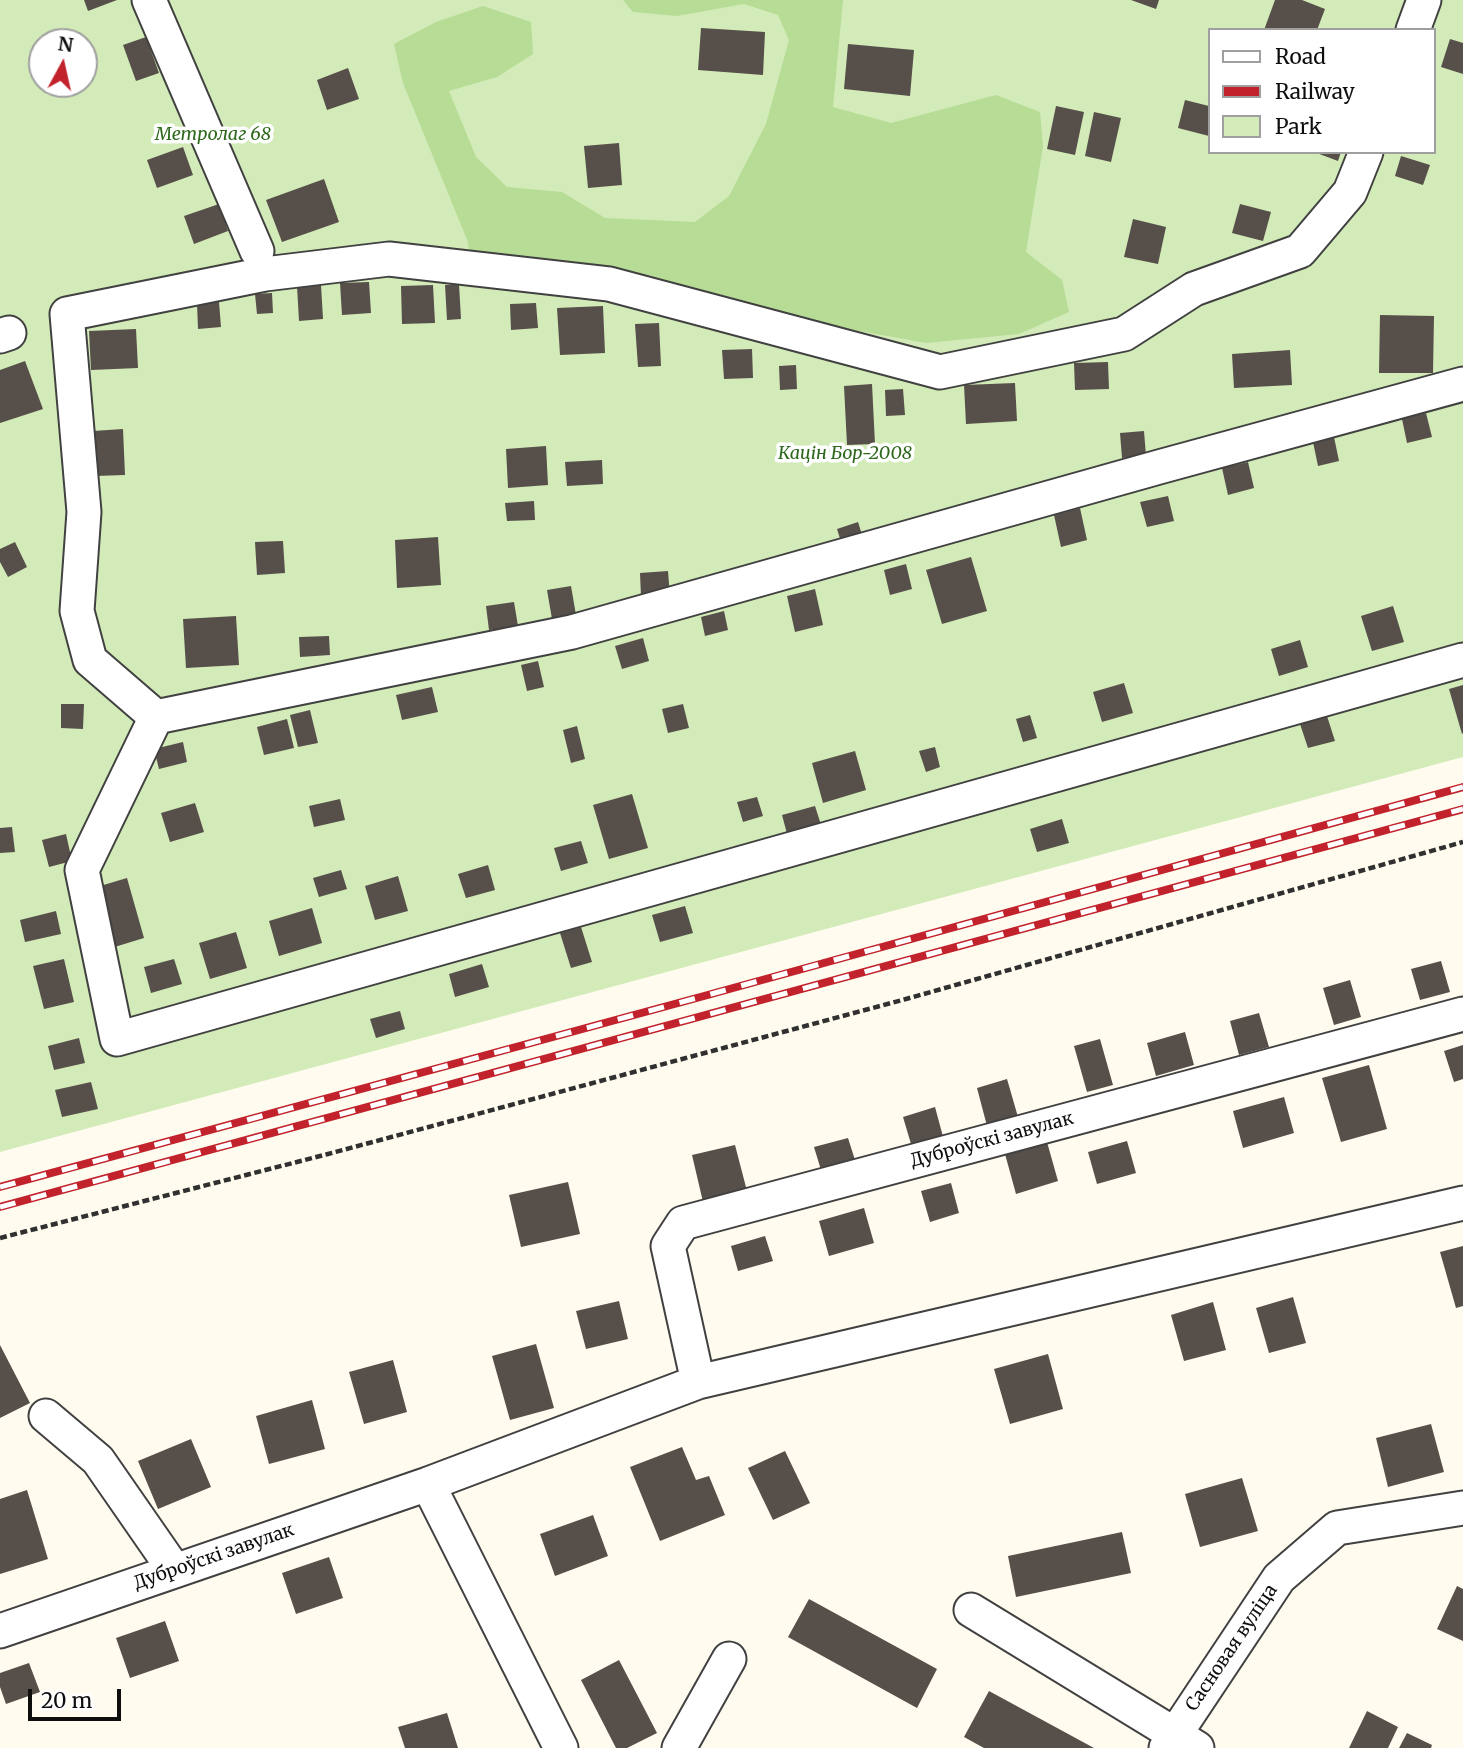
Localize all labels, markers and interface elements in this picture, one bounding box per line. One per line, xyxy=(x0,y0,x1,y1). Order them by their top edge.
north arrow xyxy=(28,28,98,98)
legend xyxy=(1208,28,1435,154)
text: N xyxy=(57,31,75,57)
text: Road xyxy=(1275,43,1326,70)
text: Railway xyxy=(1275,78,1355,105)
text: Park xyxy=(1275,113,1322,140)
park label: Метролаг 68 xyxy=(155,124,271,146)
park label: Кацін Бор-2008 xyxy=(778,443,912,465)
street label: Дуброўскі завулак xyxy=(908,1108,1076,1172)
street label: Дуброўскі завулак xyxy=(131,1519,297,1595)
street label: Сасновая вуліца xyxy=(1182,1581,1282,1715)
scale bar xyxy=(32,1674,124,1718)
text: 20 m xyxy=(41,1687,92,1714)

